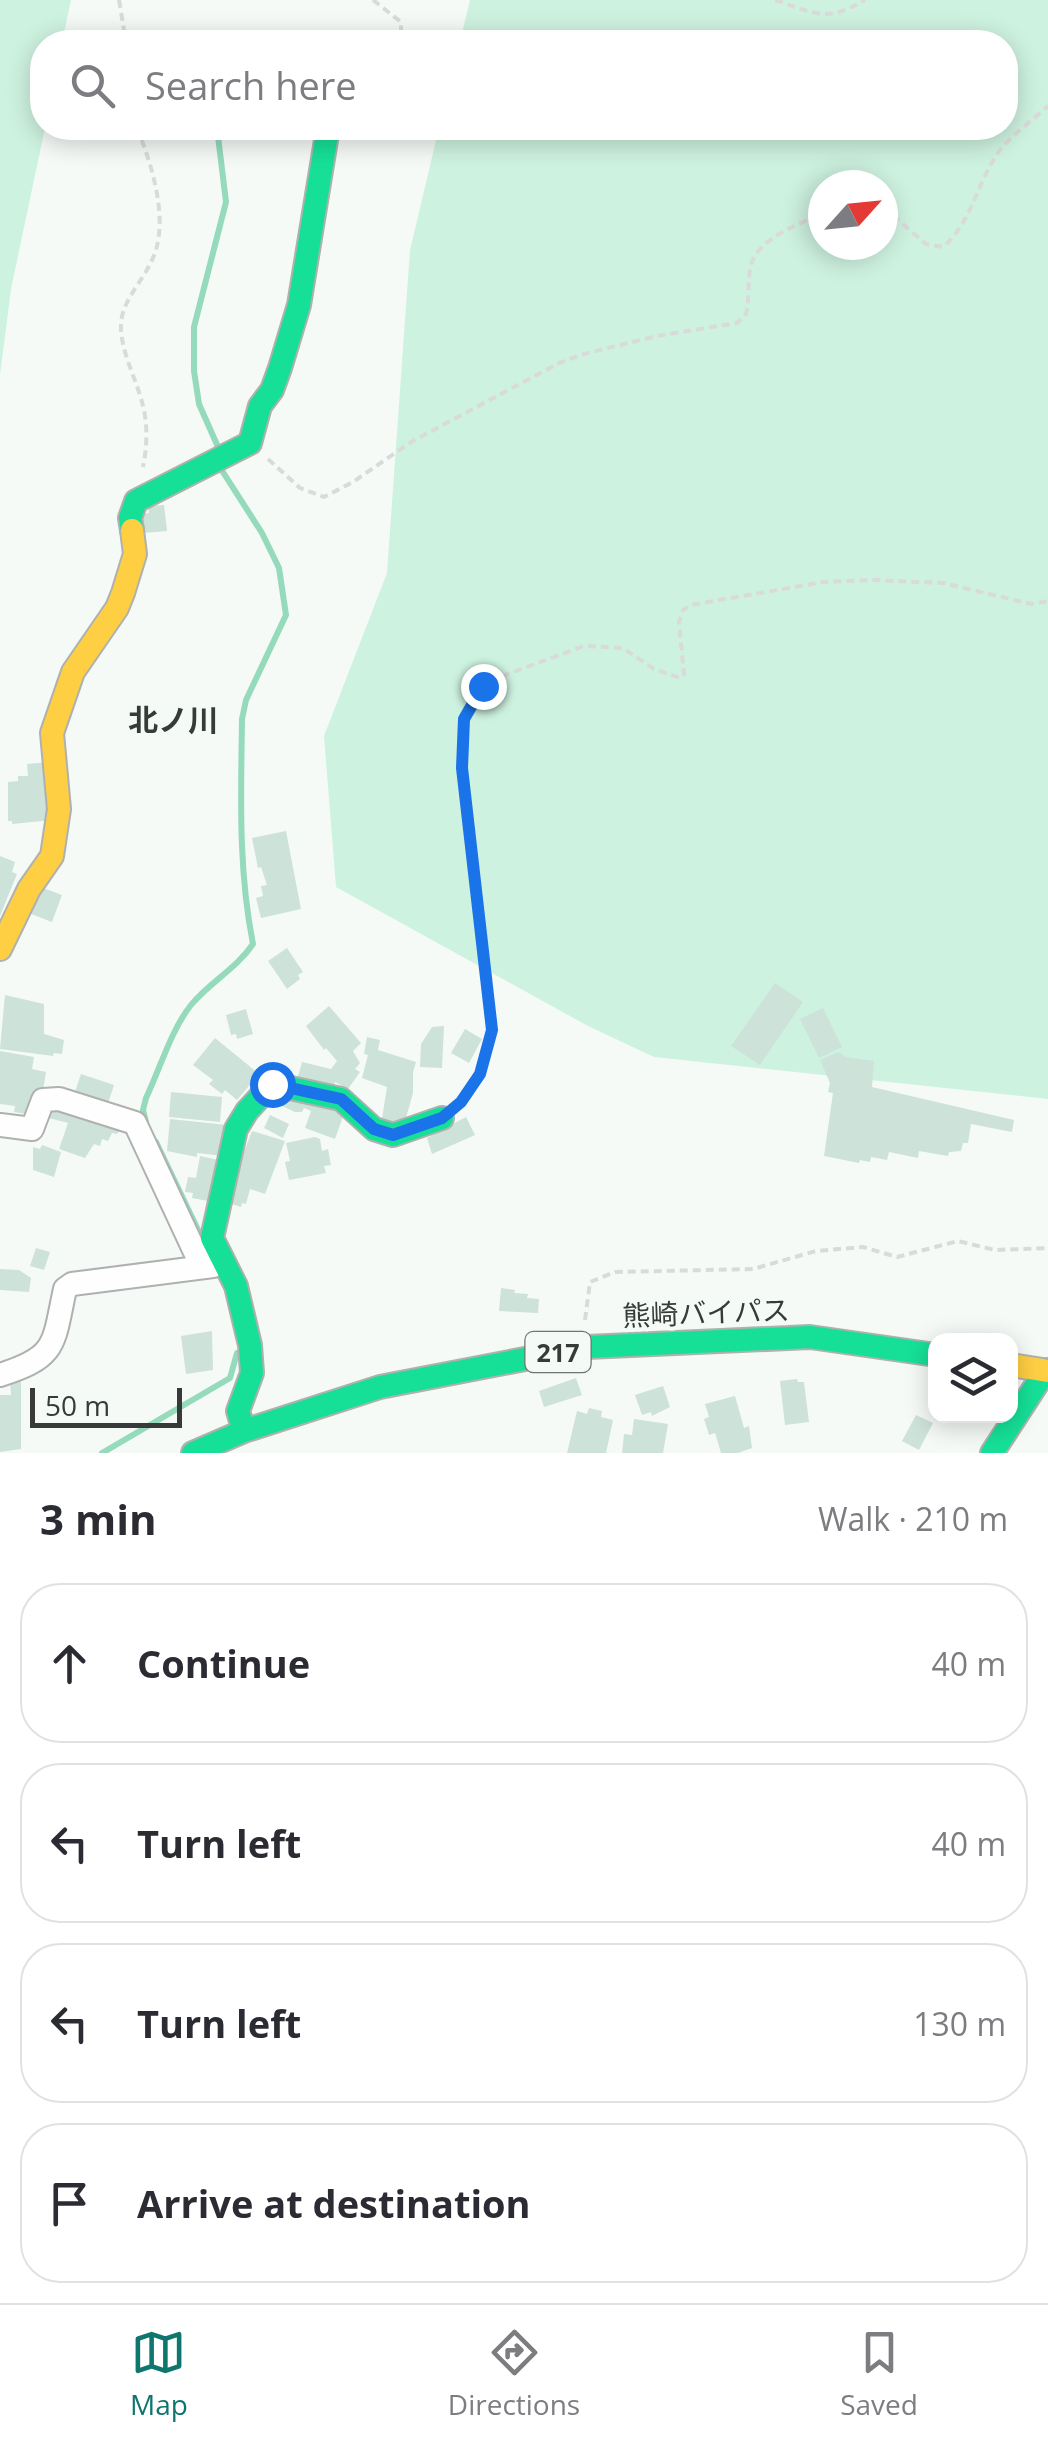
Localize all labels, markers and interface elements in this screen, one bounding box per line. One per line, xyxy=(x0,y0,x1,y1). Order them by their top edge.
search box xyxy=(30,30,1018,140)
icon: search xyxy=(65,58,120,113)
text: Search here xyxy=(145,59,357,111)
north arrow xyxy=(808,170,898,260)
route end xyxy=(461,664,507,710)
district label: 北ノ川 xyxy=(128,699,218,740)
route start xyxy=(250,1062,296,1108)
street label: 熊崎バイパス xyxy=(622,1290,790,1334)
road number: 217 xyxy=(526,1332,590,1372)
map controls xyxy=(928,1333,1018,1423)
button: layers xyxy=(928,1333,1018,1423)
scale bar xyxy=(30,1383,182,1428)
text: 50 m xyxy=(45,1386,110,1424)
text: 3 min xyxy=(40,1490,157,1547)
text: Walk · 210 m xyxy=(818,1497,1008,1540)
icon: ahead xyxy=(42,1636,97,1691)
text: Continue xyxy=(137,1637,310,1689)
text: 40 m xyxy=(931,1642,1006,1685)
icon: left xyxy=(42,1816,97,1871)
text: Turn left xyxy=(137,1817,301,1869)
text: 40 m xyxy=(931,1822,1006,1865)
icon: left xyxy=(42,1996,97,2051)
text: Turn left xyxy=(137,1997,301,2049)
text: 130 m xyxy=(913,2002,1006,2045)
icon: arrive xyxy=(42,2176,97,2231)
text: Arrive at destination xyxy=(137,2177,531,2229)
tab: Map xyxy=(130,2325,188,2423)
tab: Directions xyxy=(448,2325,580,2423)
tab: Saved xyxy=(840,2325,918,2423)

